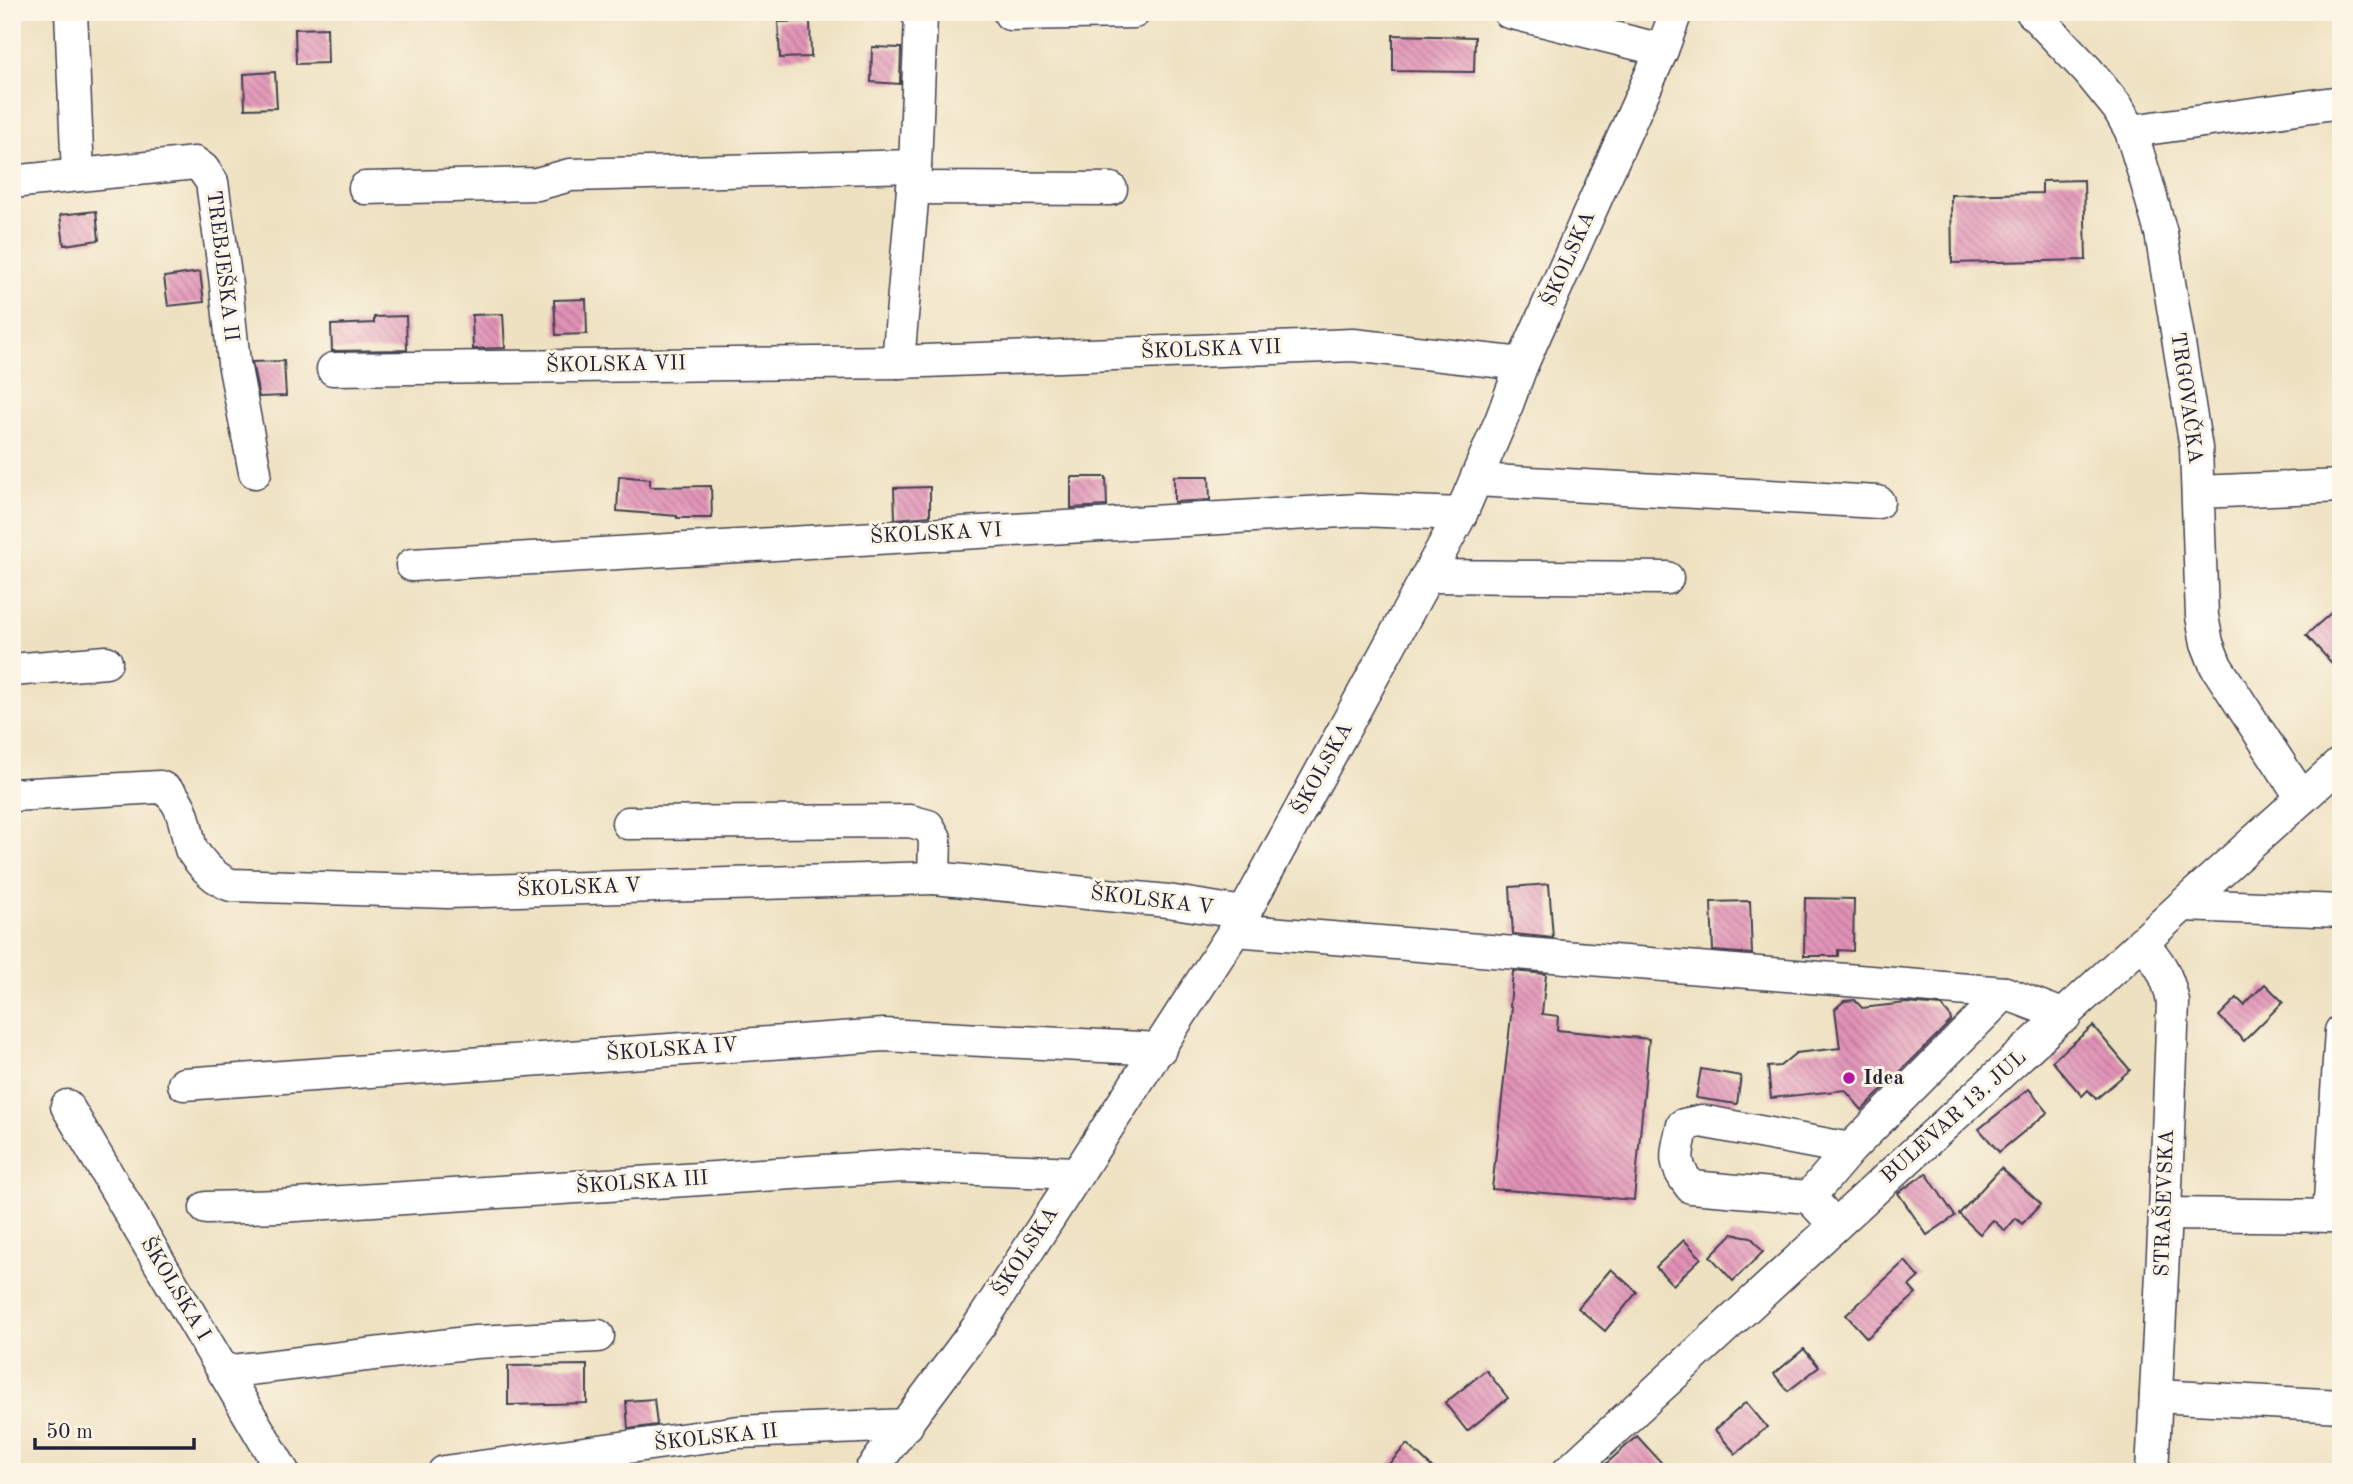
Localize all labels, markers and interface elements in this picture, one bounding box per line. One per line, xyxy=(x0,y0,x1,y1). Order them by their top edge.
street label: TREBJEŠKA II xyxy=(202,189,246,343)
street label: ŠKOLSKA xyxy=(1535,207,1599,310)
street label: TRGOVAČKA xyxy=(2166,330,2210,465)
street label: ŠKOLSKA VII xyxy=(1140,333,1282,363)
street label: ŠKOLSKA VII xyxy=(546,349,686,377)
street label: ŠKOLSKA VI xyxy=(869,516,1003,548)
street label: ŠKOLSKA xyxy=(1286,717,1357,819)
street label: ŠKOLSKA V xyxy=(517,871,641,901)
street label: ŠKOLSKA V xyxy=(1089,879,1215,919)
street label: ŠKOLSKA IV xyxy=(605,1031,739,1065)
street label: BULEVAR 13. JUL xyxy=(1877,1047,2031,1187)
place label: Idea xyxy=(1863,1068,1904,1089)
marker: Idea xyxy=(1841,1070,1857,1086)
street label: STRAŠEVSKA xyxy=(2148,1129,2178,1277)
street label: ŠKOLSKA III xyxy=(575,1164,709,1198)
street label: ŠKOLSKA xyxy=(986,1201,1063,1300)
street label: ŠKOLSKA I xyxy=(136,1232,217,1344)
scale bar xyxy=(35,1407,194,1451)
street label: ŠKOLSKA II xyxy=(653,1417,779,1455)
text: 50 m xyxy=(46,1422,93,1443)

